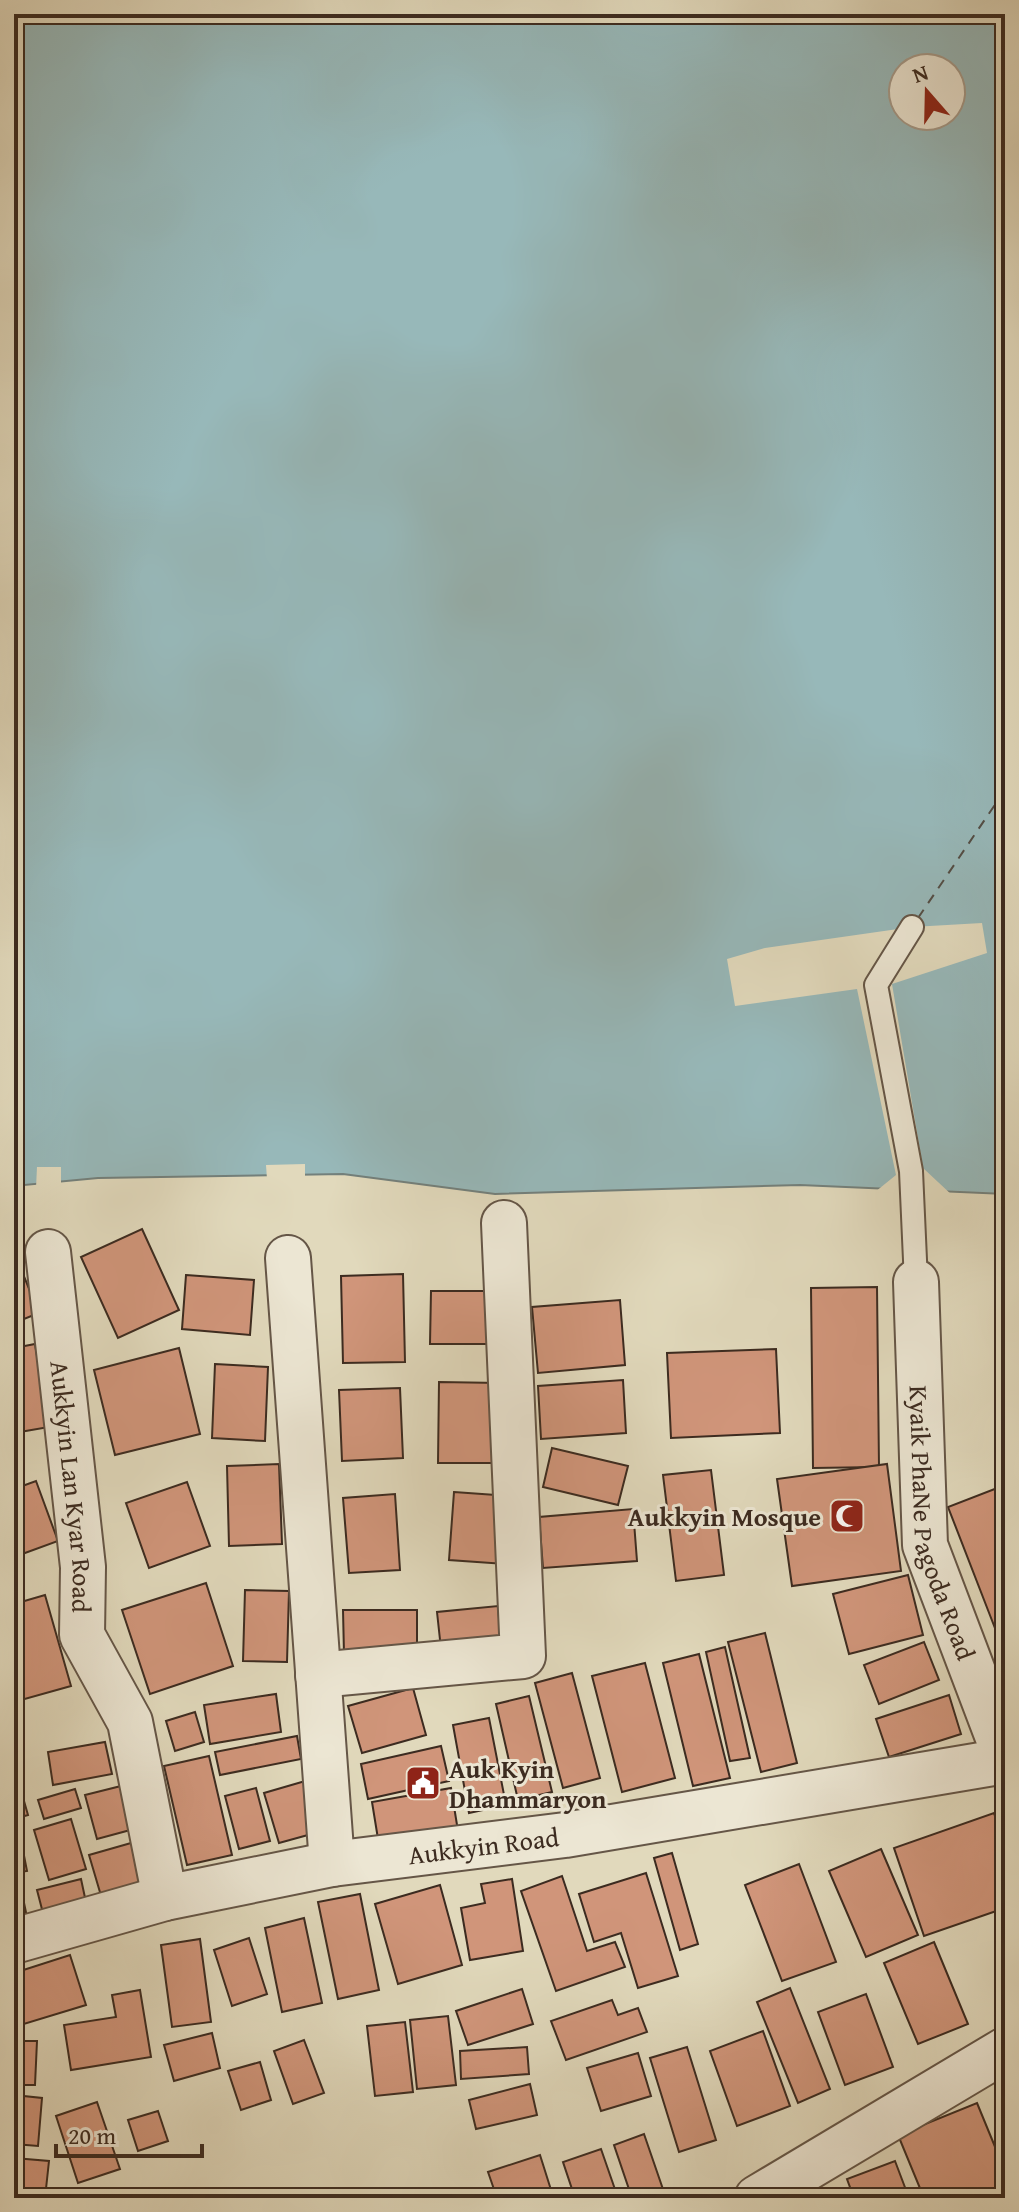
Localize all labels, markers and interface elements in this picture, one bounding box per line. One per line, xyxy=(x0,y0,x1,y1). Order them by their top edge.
north arrow xyxy=(887,52,967,132)
text: N xyxy=(908,56,933,91)
street label: Aukkyin Lan Kyar Road xyxy=(41,1359,103,1613)
street label: Kyaik PhaNe Pagoda Road xyxy=(900,1385,986,1666)
place label: Aukkyin Mosque xyxy=(628,1497,821,1536)
mosque icon: Aukkyin Mosque xyxy=(828,1497,866,1535)
place label: Auk Kyin Dhammaryon xyxy=(449,1749,607,1818)
public building icon: Auk Kyin Dhammaryon xyxy=(404,1764,442,1802)
street label: Aukkyin Road xyxy=(406,1816,561,1874)
scale bar xyxy=(56,2108,202,2158)
text: 20 m xyxy=(68,2118,116,2153)

